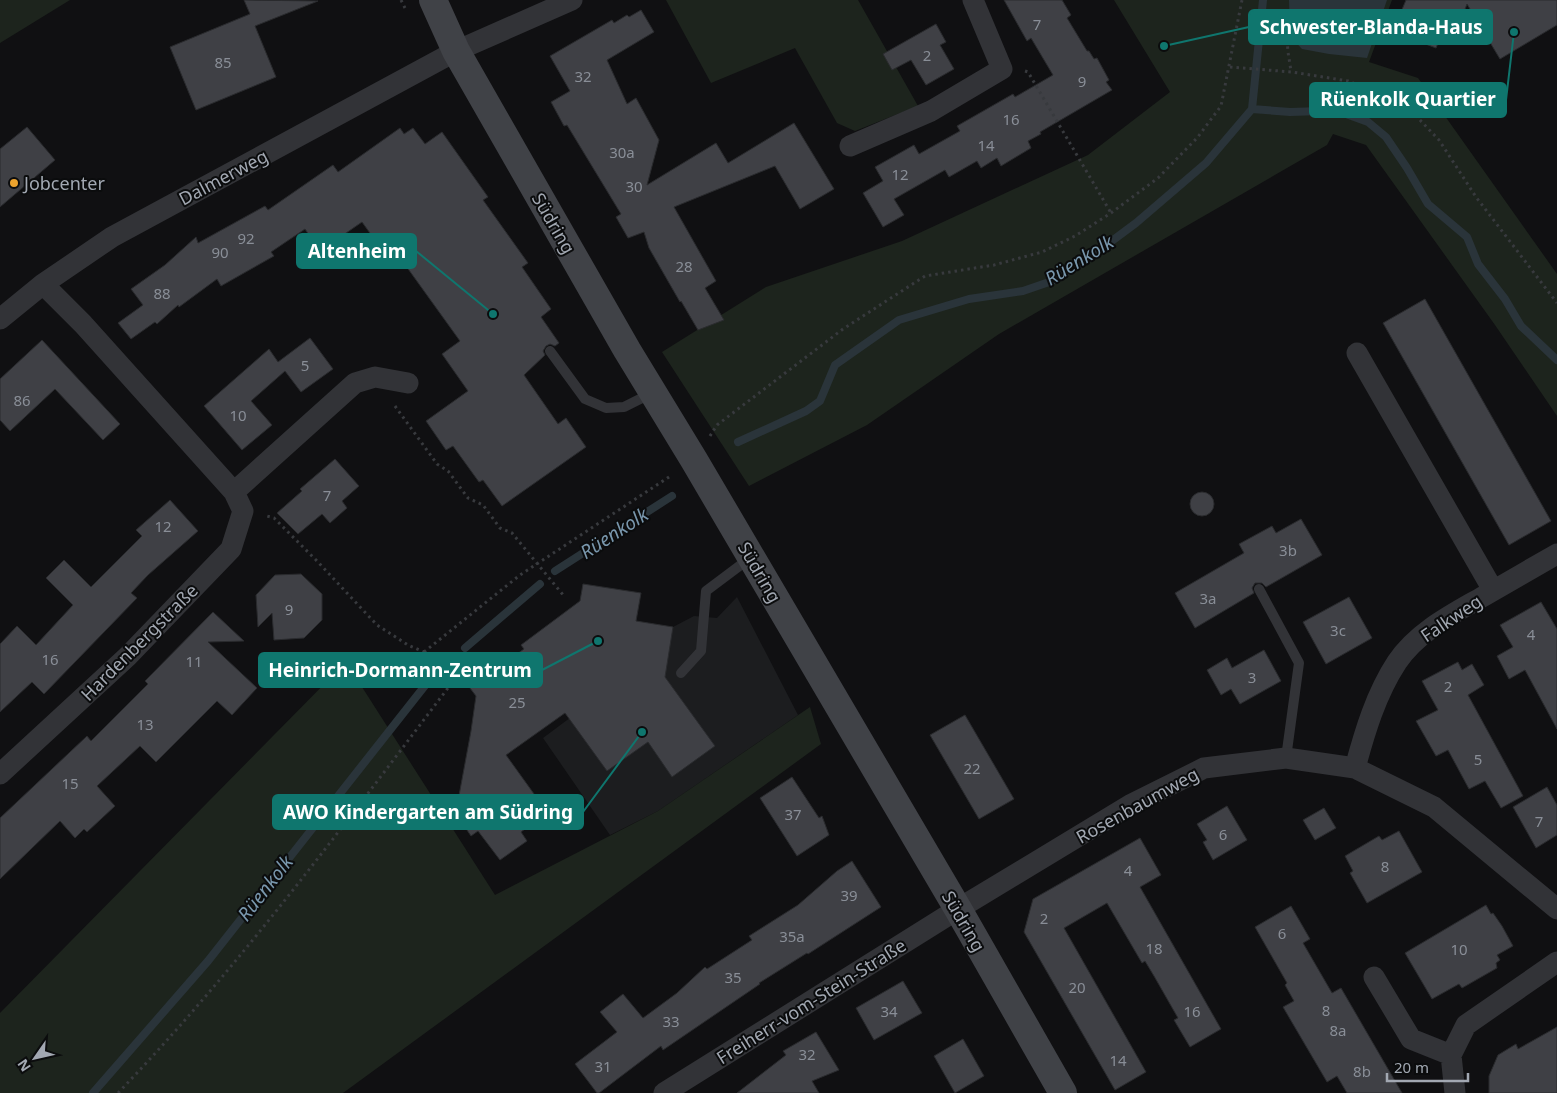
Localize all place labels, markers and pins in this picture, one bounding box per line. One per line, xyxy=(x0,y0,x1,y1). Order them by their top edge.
callout: Schwester-Blanda-Haus xyxy=(1249,10,1492,44)
callout: Rüenkolk Quartier xyxy=(1310,83,1506,117)
place label: Jobcenter xyxy=(22,171,105,195)
marker: Jobcenter xyxy=(8,177,20,189)
callout: Altenheim xyxy=(297,234,416,268)
callout: Heinrich-Dormann-Zentrum xyxy=(259,653,542,687)
callout: AWO Kindergarten am Südring xyxy=(273,795,583,829)

